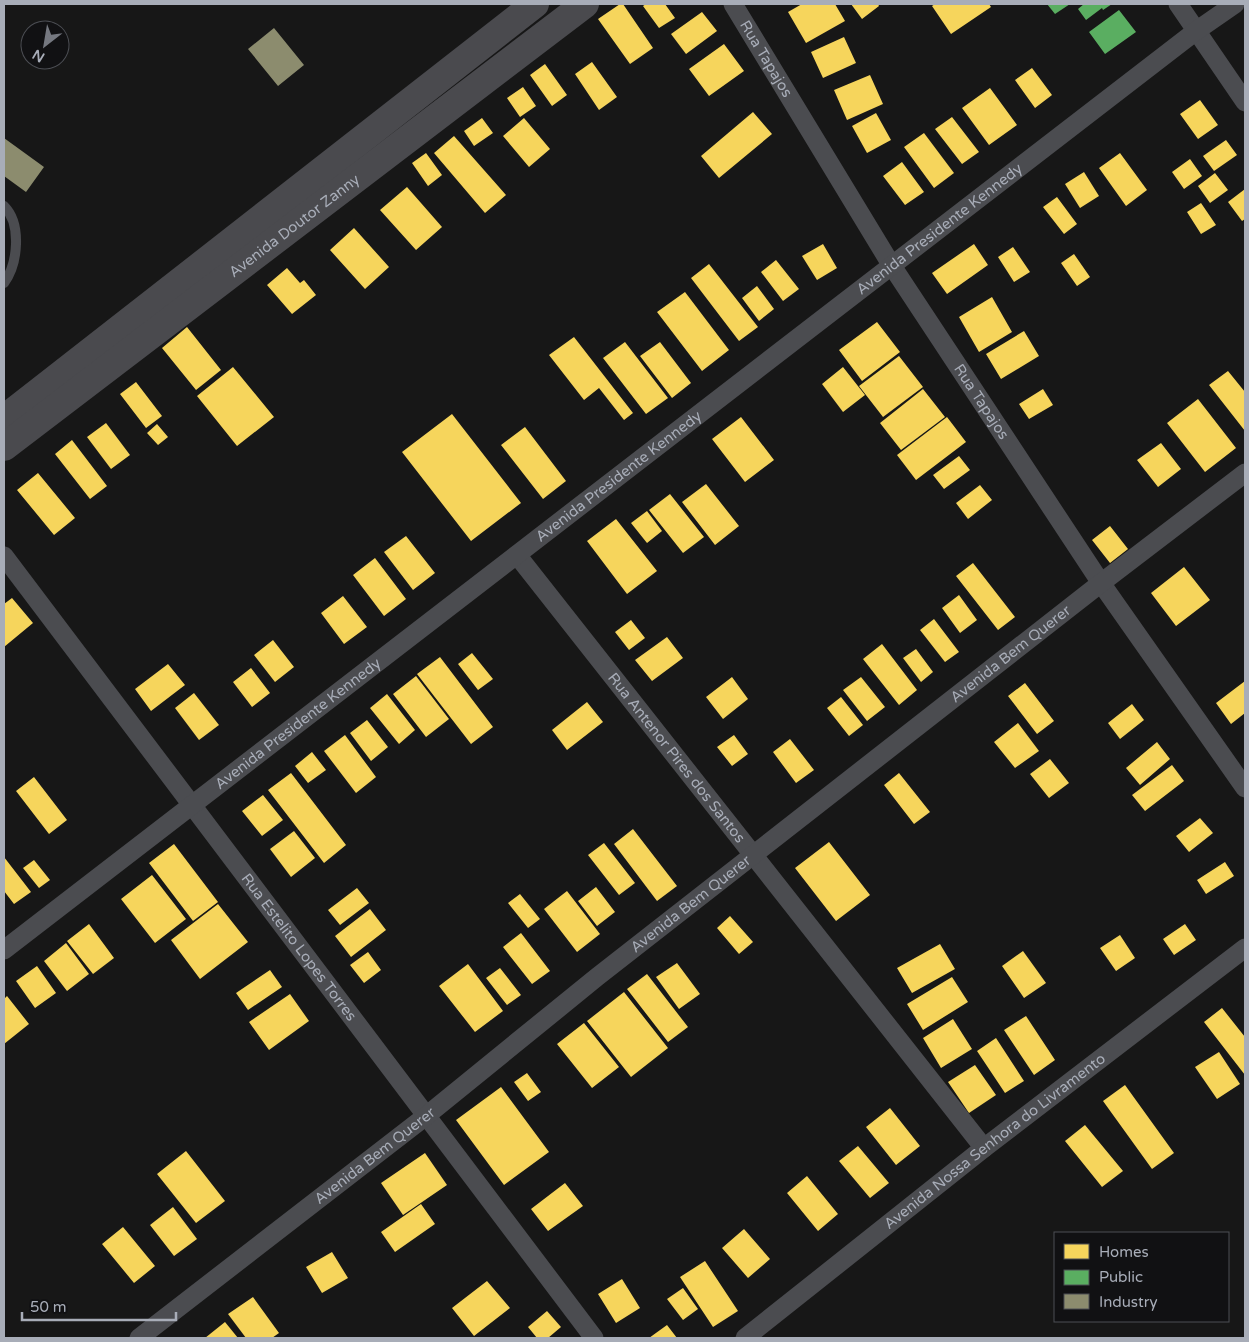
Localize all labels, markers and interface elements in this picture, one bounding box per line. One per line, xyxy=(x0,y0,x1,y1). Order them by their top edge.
street label: Rua Tapajos xyxy=(736,17,796,100)
north arrow xyxy=(20,20,70,70)
text: N xyxy=(29,46,48,66)
street label: Avenida Presidente Kennedy xyxy=(853,159,1026,298)
street label: Avenida Doutor Zanny xyxy=(225,170,363,281)
street label: Rua Tapajos xyxy=(950,361,1013,443)
street label: Avenida Presidente Kennedy xyxy=(532,407,705,546)
street label: Avenida Bem Querer xyxy=(947,601,1074,706)
street label: Avenida Presidente Kennedy xyxy=(211,654,384,793)
street label: Rua Antenor Pires dos Santos xyxy=(604,669,749,846)
street label: Avenida Bem Querer xyxy=(627,851,755,956)
street label: Rua Estelito Lopes Torres xyxy=(238,870,361,1025)
street label: Avenida Nossa Senhora do Livramento xyxy=(880,1049,1109,1233)
street label: Avenida Bem Querer xyxy=(311,1103,439,1208)
legend xyxy=(1054,1232,1229,1322)
text: Homes xyxy=(1099,1243,1149,1261)
text: Public xyxy=(1099,1268,1143,1286)
scale bar xyxy=(22,1290,176,1322)
text: Industry xyxy=(1099,1293,1158,1311)
text: 50 m xyxy=(30,1298,67,1316)

